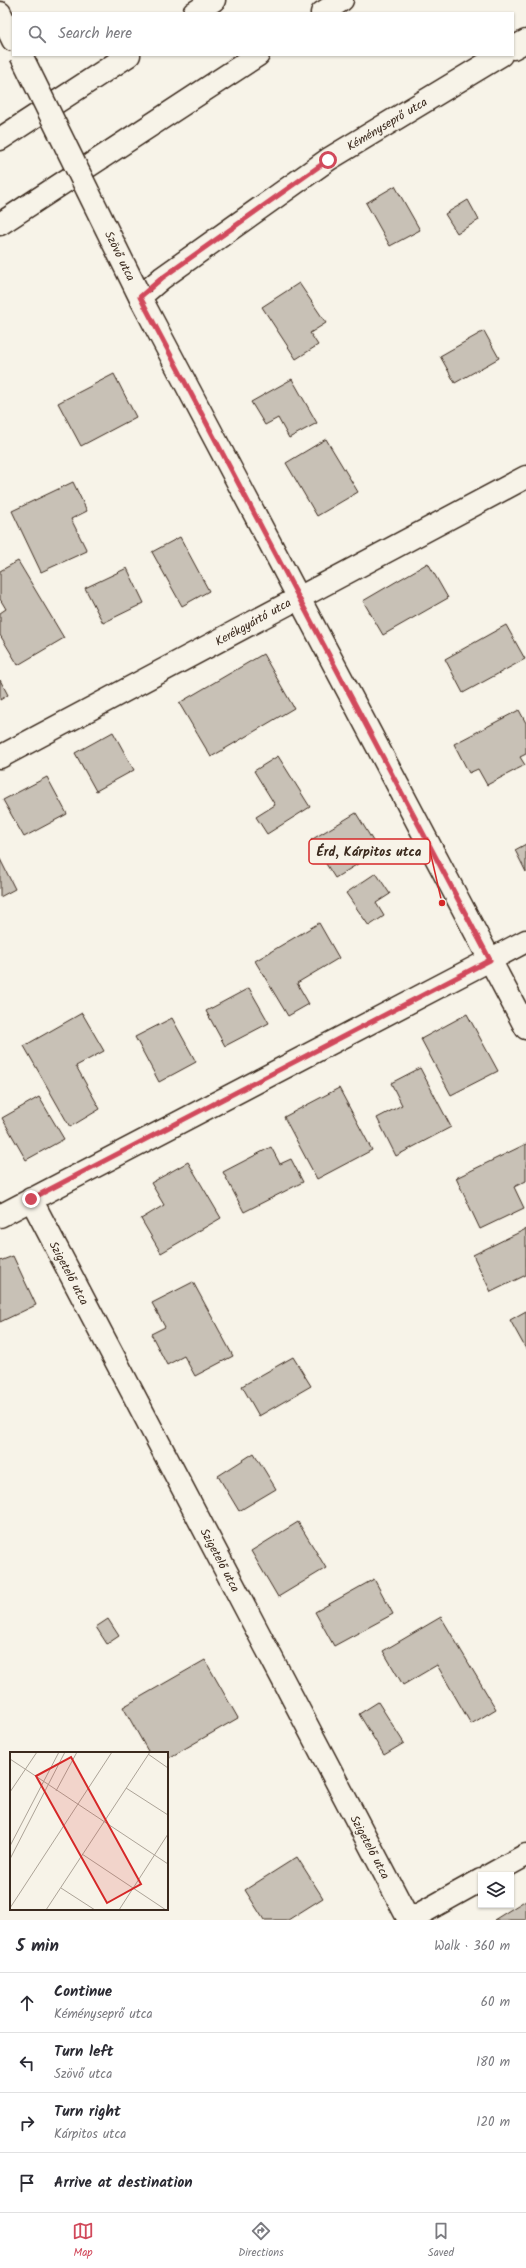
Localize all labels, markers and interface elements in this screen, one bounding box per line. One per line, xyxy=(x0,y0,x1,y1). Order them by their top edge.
search box xyxy=(12,12,514,56)
text: Search here xyxy=(58,22,132,46)
icon: search xyxy=(26,23,48,45)
street label: Kéményseprő utca xyxy=(343,93,431,156)
route start xyxy=(319,151,337,169)
street label: Szövő utca xyxy=(99,228,140,285)
street label: Kerékgyártó utca xyxy=(212,593,295,651)
callout: Érd, Kárpitos utca xyxy=(309,839,430,864)
text: Érd, Kárpitos utca xyxy=(317,842,422,863)
route end xyxy=(22,1190,40,1208)
street label: Szigetelő utca xyxy=(44,1238,94,1309)
street label: Szigetelő utca xyxy=(195,1525,245,1596)
inset map xyxy=(10,1752,168,1910)
street label: Szigetelő utca xyxy=(345,1812,395,1883)
map controls xyxy=(478,1872,514,1908)
button: layers xyxy=(478,1872,514,1908)
text: 5 min xyxy=(16,1933,59,1960)
text: Walk · 360 m xyxy=(434,1936,510,1957)
text: Continue xyxy=(54,1980,112,2004)
icon: ahead xyxy=(16,1992,38,2014)
text: 60 m xyxy=(481,1992,510,2013)
text: Kéményseprő utca xyxy=(54,2004,153,2025)
text: Turn left xyxy=(54,2040,114,2064)
icon: left xyxy=(16,2052,38,2074)
text: 180 m xyxy=(476,2052,510,2073)
text: Szövő utca xyxy=(54,2064,112,2085)
text: Turn right xyxy=(54,2100,121,2124)
icon: right xyxy=(16,2112,38,2134)
text: 120 m xyxy=(476,2112,510,2133)
text: Kárpitos utca xyxy=(54,2124,126,2145)
text: Arrive at destination xyxy=(54,2171,193,2195)
icon: arrive xyxy=(16,2172,38,2194)
tab: Map xyxy=(72,2220,94,2262)
tab: Directions xyxy=(238,2220,284,2262)
tab: Saved xyxy=(428,2220,454,2262)

